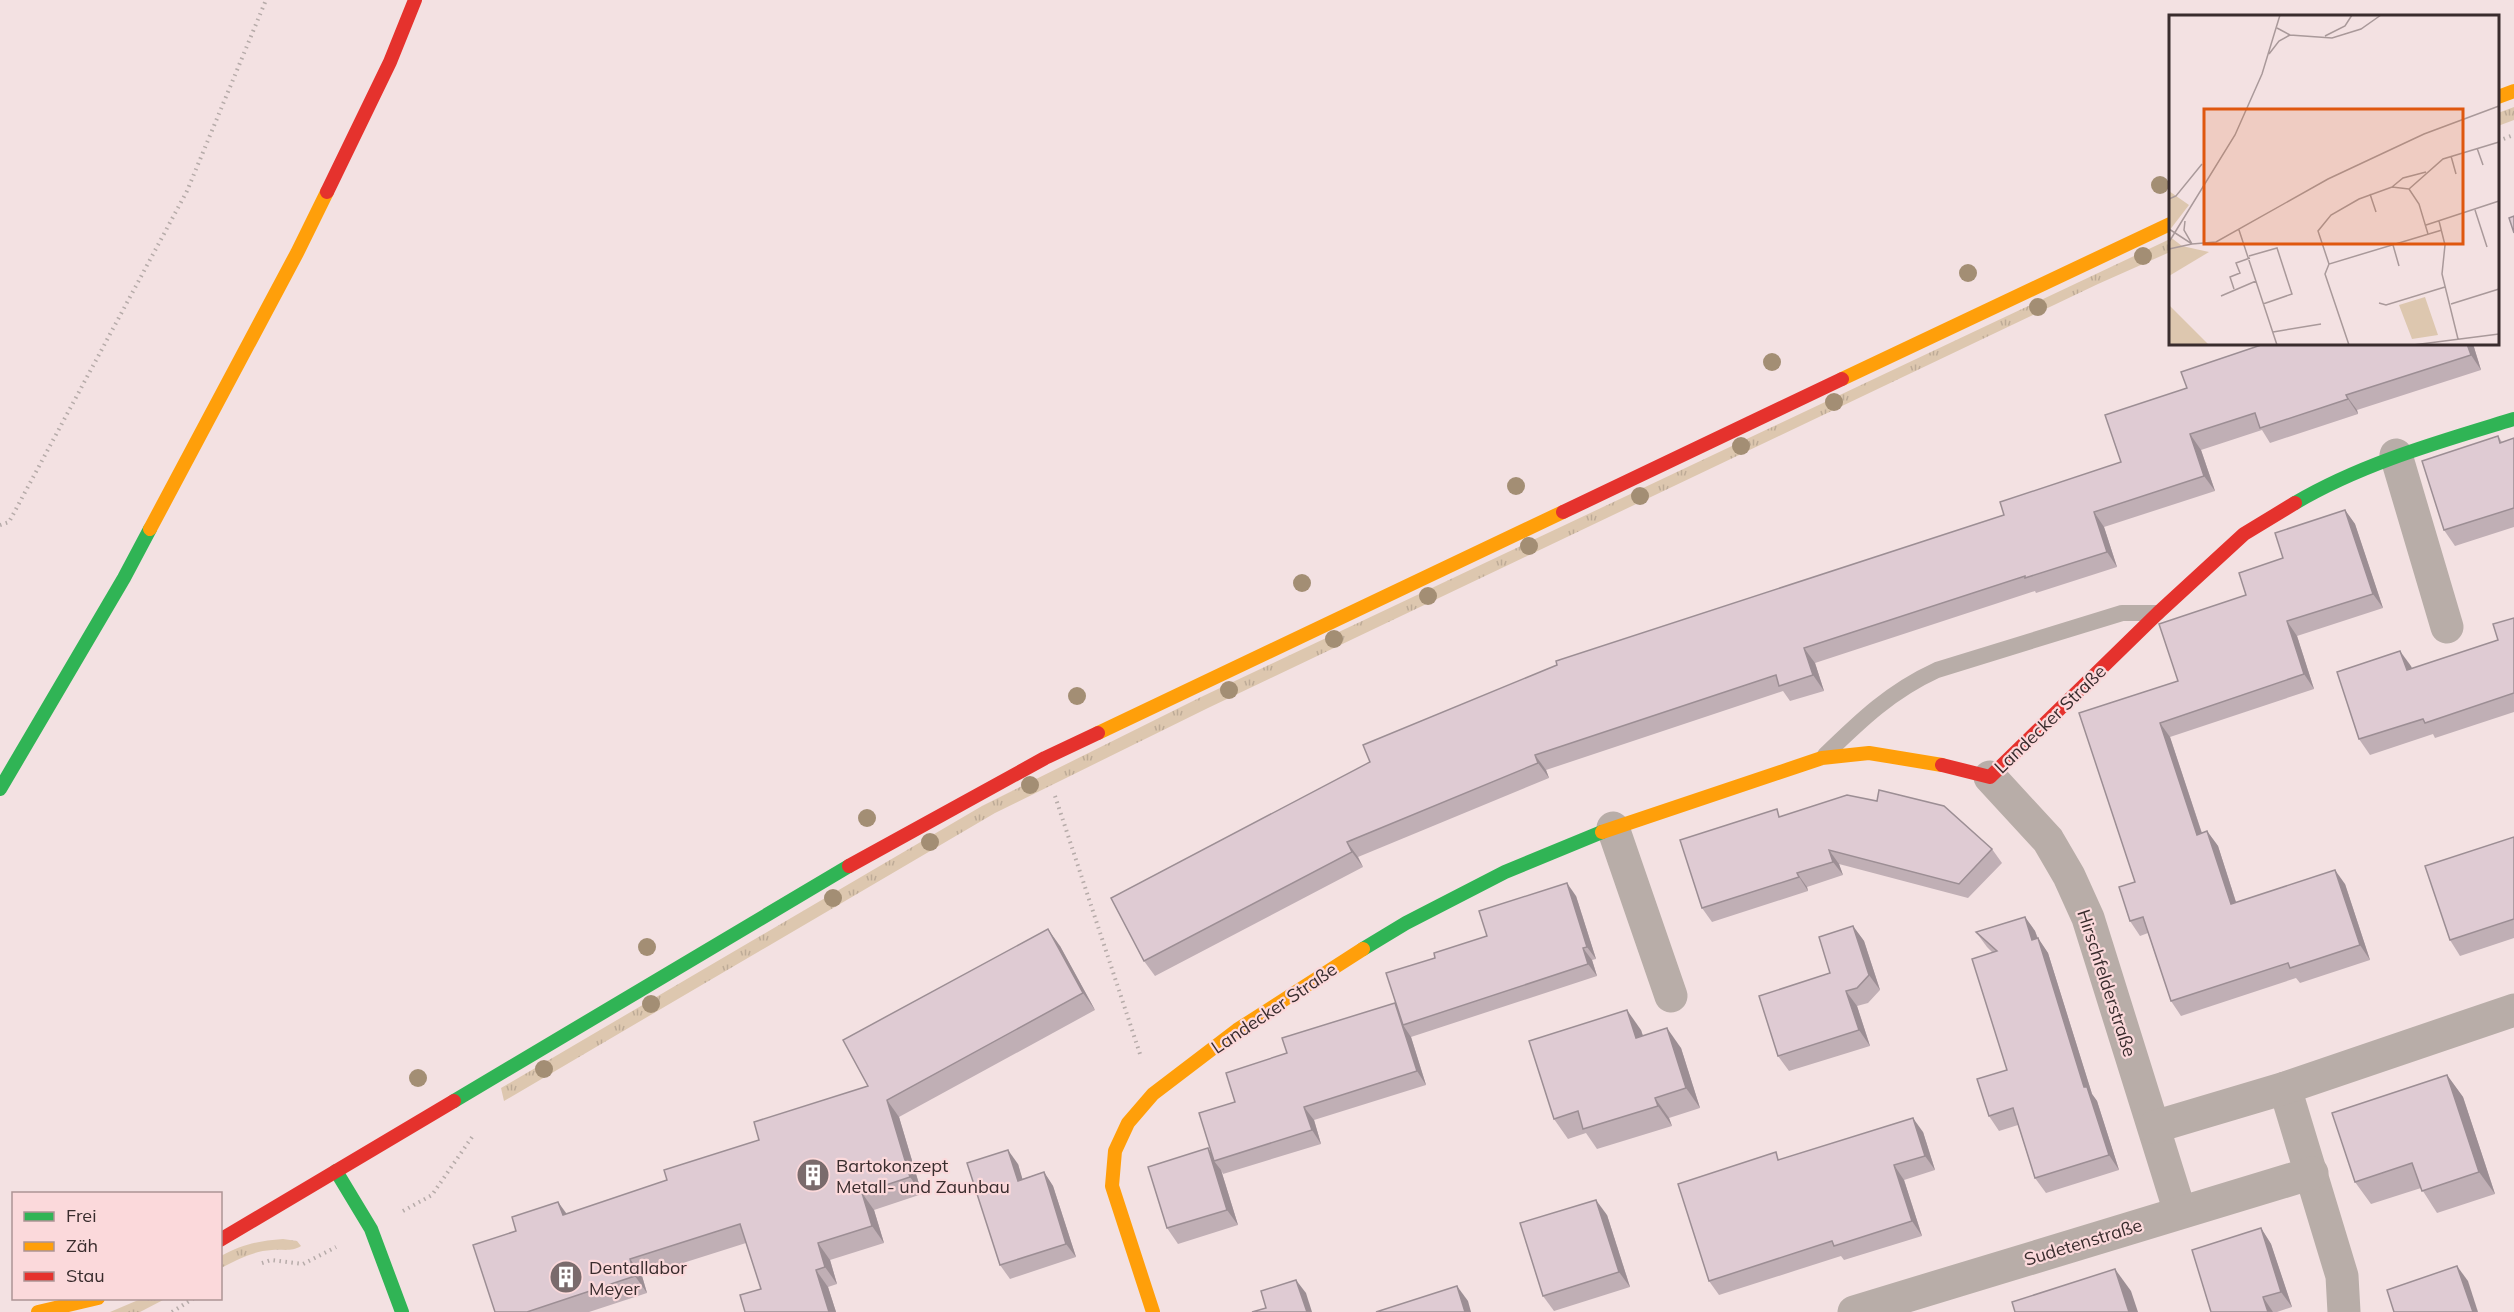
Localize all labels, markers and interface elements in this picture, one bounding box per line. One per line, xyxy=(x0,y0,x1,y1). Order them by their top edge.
inset map xyxy=(2169,15,2499,345)
street label: Landecker Straße xyxy=(1989,660,2111,778)
street label: Hirschfelderstraße xyxy=(2072,906,2142,1060)
street label: Landecker Straße xyxy=(1207,957,1341,1059)
place label: Bartokonzept Metall- und Zaunbau xyxy=(836,1154,1010,1198)
building icon: Bartokonzept Metall- und Zaunbau xyxy=(795,1157,831,1193)
legend xyxy=(12,1192,222,1300)
text: Frei xyxy=(66,1204,96,1227)
street label: Sudetenstraße xyxy=(2021,1213,2145,1271)
text: Zäh xyxy=(66,1234,98,1257)
place label: Dentallabor Meyer xyxy=(589,1256,687,1300)
building icon: Dentallabor Meyer xyxy=(548,1259,584,1295)
text: Stau xyxy=(66,1264,105,1287)

